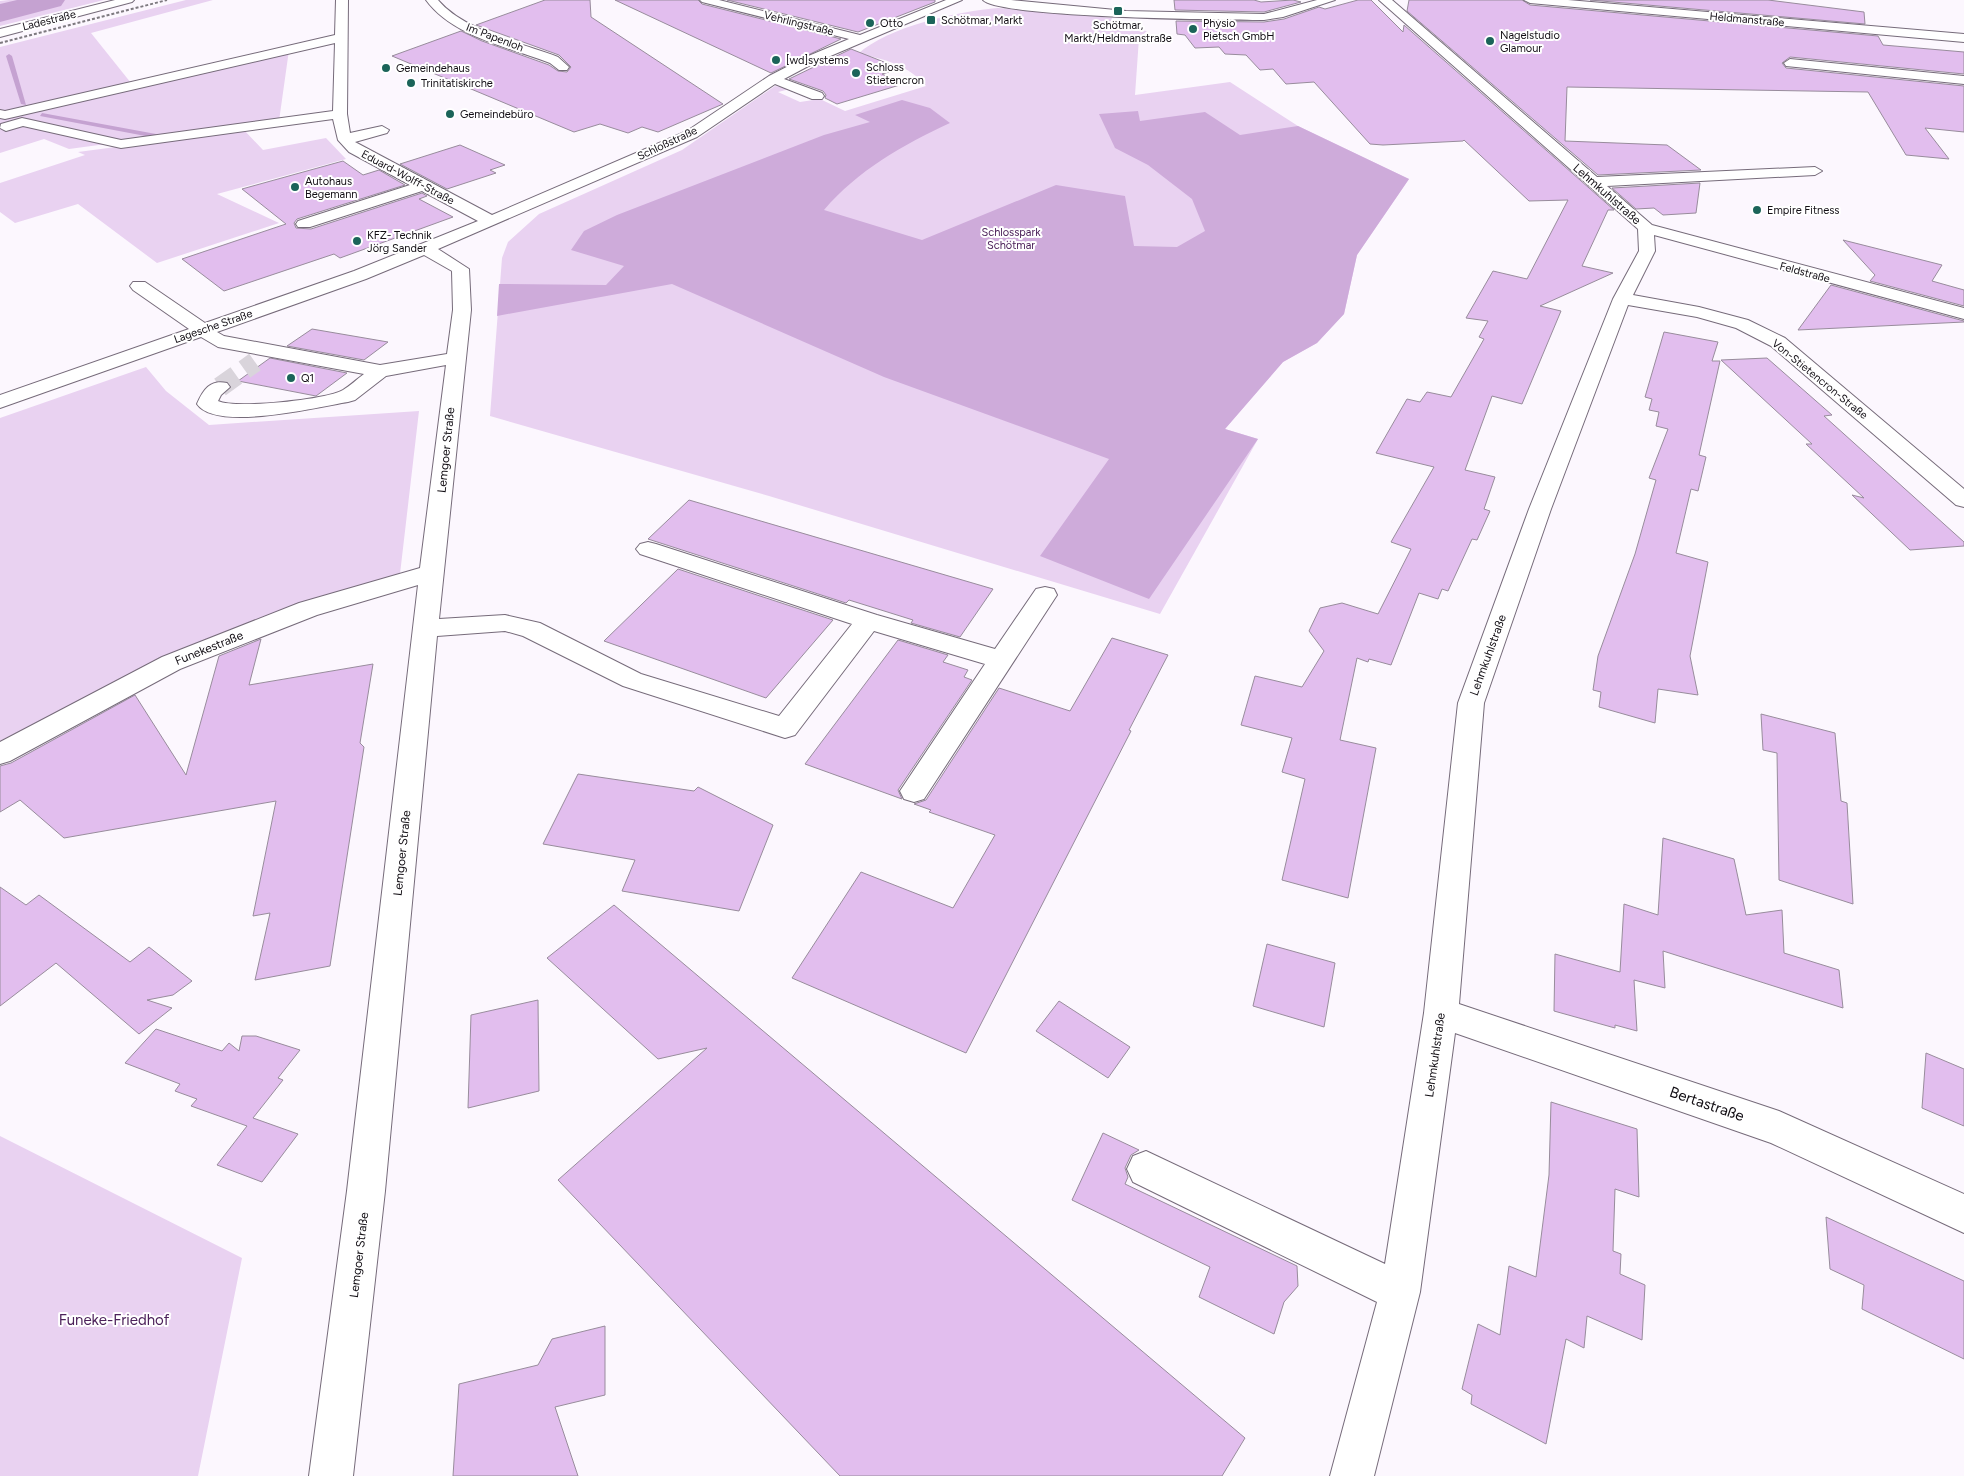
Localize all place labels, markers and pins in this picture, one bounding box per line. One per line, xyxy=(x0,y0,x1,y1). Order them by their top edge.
marker: Schötmar, Markt/Heldmanstraße xyxy=(1112,5,1124,17)
marker: Schötmar, Markt xyxy=(925,14,937,26)
place label: Schötmar, Markt xyxy=(941,14,1022,27)
marker: Otto xyxy=(864,17,876,29)
place label: Otto xyxy=(880,17,903,30)
place label: Physio Pietsch GmbH xyxy=(1203,17,1274,43)
place label: Schötmar, Markt/Heldmanstraße xyxy=(1064,19,1172,45)
marker: Physio Pietsch GmbH xyxy=(1187,23,1199,35)
place label: Nagelstudio Glamour xyxy=(1500,29,1560,55)
marker: Nagelstudio Glamour xyxy=(1484,35,1496,47)
marker: [wd]systems xyxy=(770,54,782,66)
place label: [wd]systems xyxy=(786,54,849,67)
place label: Schloss Stietencron xyxy=(866,61,924,87)
marker: Gemeindehaus xyxy=(380,62,392,74)
place label: Gemeindehaus xyxy=(396,62,470,75)
marker: Schloss Stietencron xyxy=(850,67,862,79)
marker: Trinitatiskirche xyxy=(405,77,417,89)
place label: Trinitatiskirche xyxy=(421,77,493,90)
marker: Gemeindebüro xyxy=(444,108,456,120)
place label: Gemeindebüro xyxy=(460,108,534,121)
place label: Autohaus Begemann xyxy=(305,175,357,201)
marker: Autohaus Begemann xyxy=(289,181,301,193)
marker: Empire Fitness xyxy=(1751,204,1763,216)
place label: Empire Fitness xyxy=(1767,204,1839,217)
place label: KFZ- Technik Jörg Sander xyxy=(367,229,432,255)
marker: KFZ- Technik Jörg Sander xyxy=(351,235,363,247)
marker: Q1 xyxy=(285,372,297,384)
place label: Q1 xyxy=(301,372,314,385)

